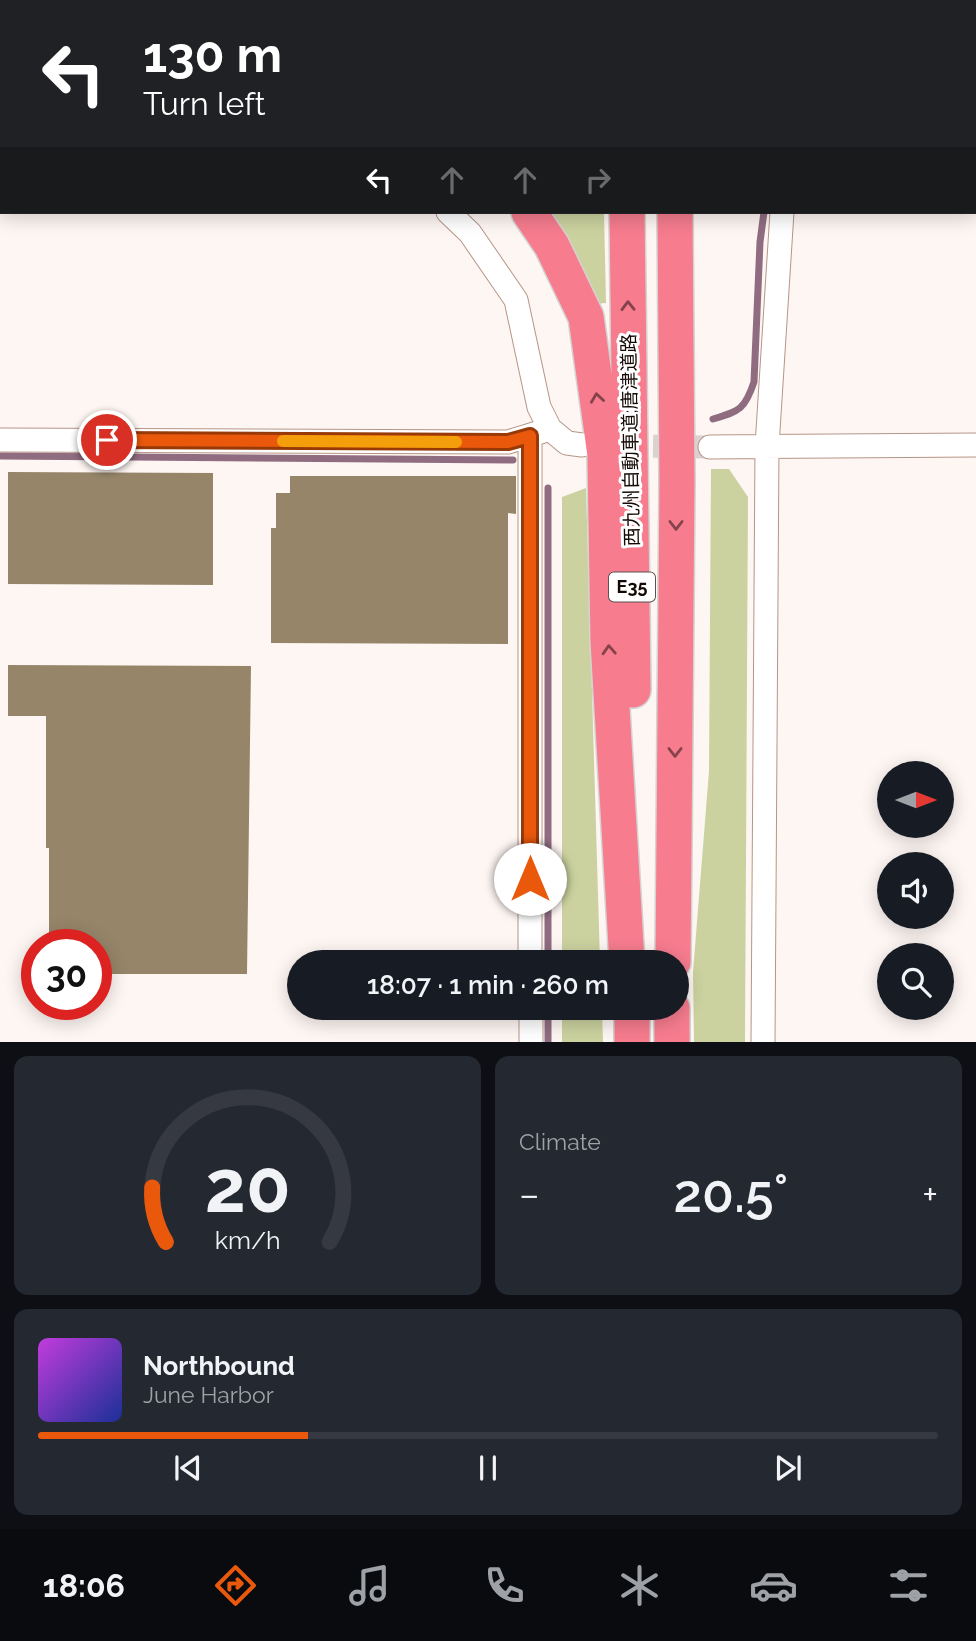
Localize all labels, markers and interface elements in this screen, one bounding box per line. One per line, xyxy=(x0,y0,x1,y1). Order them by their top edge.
text: 130 m xyxy=(143,26,282,83)
icon: left xyxy=(28,28,119,119)
text: Turn left xyxy=(143,85,265,122)
icon: left xyxy=(360,161,398,199)
icon: ahead xyxy=(433,161,471,199)
icon: ahead xyxy=(506,161,544,199)
icon: right xyxy=(579,161,617,199)
one-way arrow xyxy=(621,301,636,312)
street label: 西九州自動車道;唐津道路 xyxy=(617,333,643,547)
one-way arrow xyxy=(590,393,605,404)
pin xyxy=(77,410,137,470)
icon: arrive xyxy=(88,421,126,459)
one-way arrow xyxy=(669,520,684,531)
road number: E35 xyxy=(609,572,655,602)
one-way arrow xyxy=(601,644,616,655)
one-way arrow xyxy=(667,747,682,758)
north arrow xyxy=(877,761,954,838)
map controls xyxy=(877,761,954,1020)
position arrow xyxy=(493,842,567,916)
button: sound xyxy=(877,852,954,929)
speed limit sign: 30 xyxy=(21,929,112,1020)
button: search xyxy=(877,943,954,1020)
text: 18:07 · 1 min · 260 m xyxy=(367,970,609,1000)
text: Climate xyxy=(519,1128,601,1155)
text: 20 xyxy=(205,1144,290,1229)
text: 20.5° xyxy=(674,1163,788,1224)
text: − xyxy=(519,1172,539,1217)
text: + xyxy=(922,1172,938,1217)
text: km/h xyxy=(215,1224,280,1254)
text: Northbound xyxy=(143,1351,295,1381)
text: June Harbor xyxy=(143,1381,274,1408)
icon: previous xyxy=(169,1449,207,1487)
icon: pause xyxy=(469,1449,507,1487)
icon: next xyxy=(769,1449,807,1487)
icon: directions xyxy=(211,1561,260,1610)
icon: music xyxy=(345,1561,394,1610)
icon: phone xyxy=(480,1561,529,1610)
icon: climate xyxy=(615,1561,664,1610)
icon: car xyxy=(749,1561,798,1610)
icon: filters xyxy=(884,1561,933,1610)
text: 18:06 xyxy=(43,1567,125,1604)

